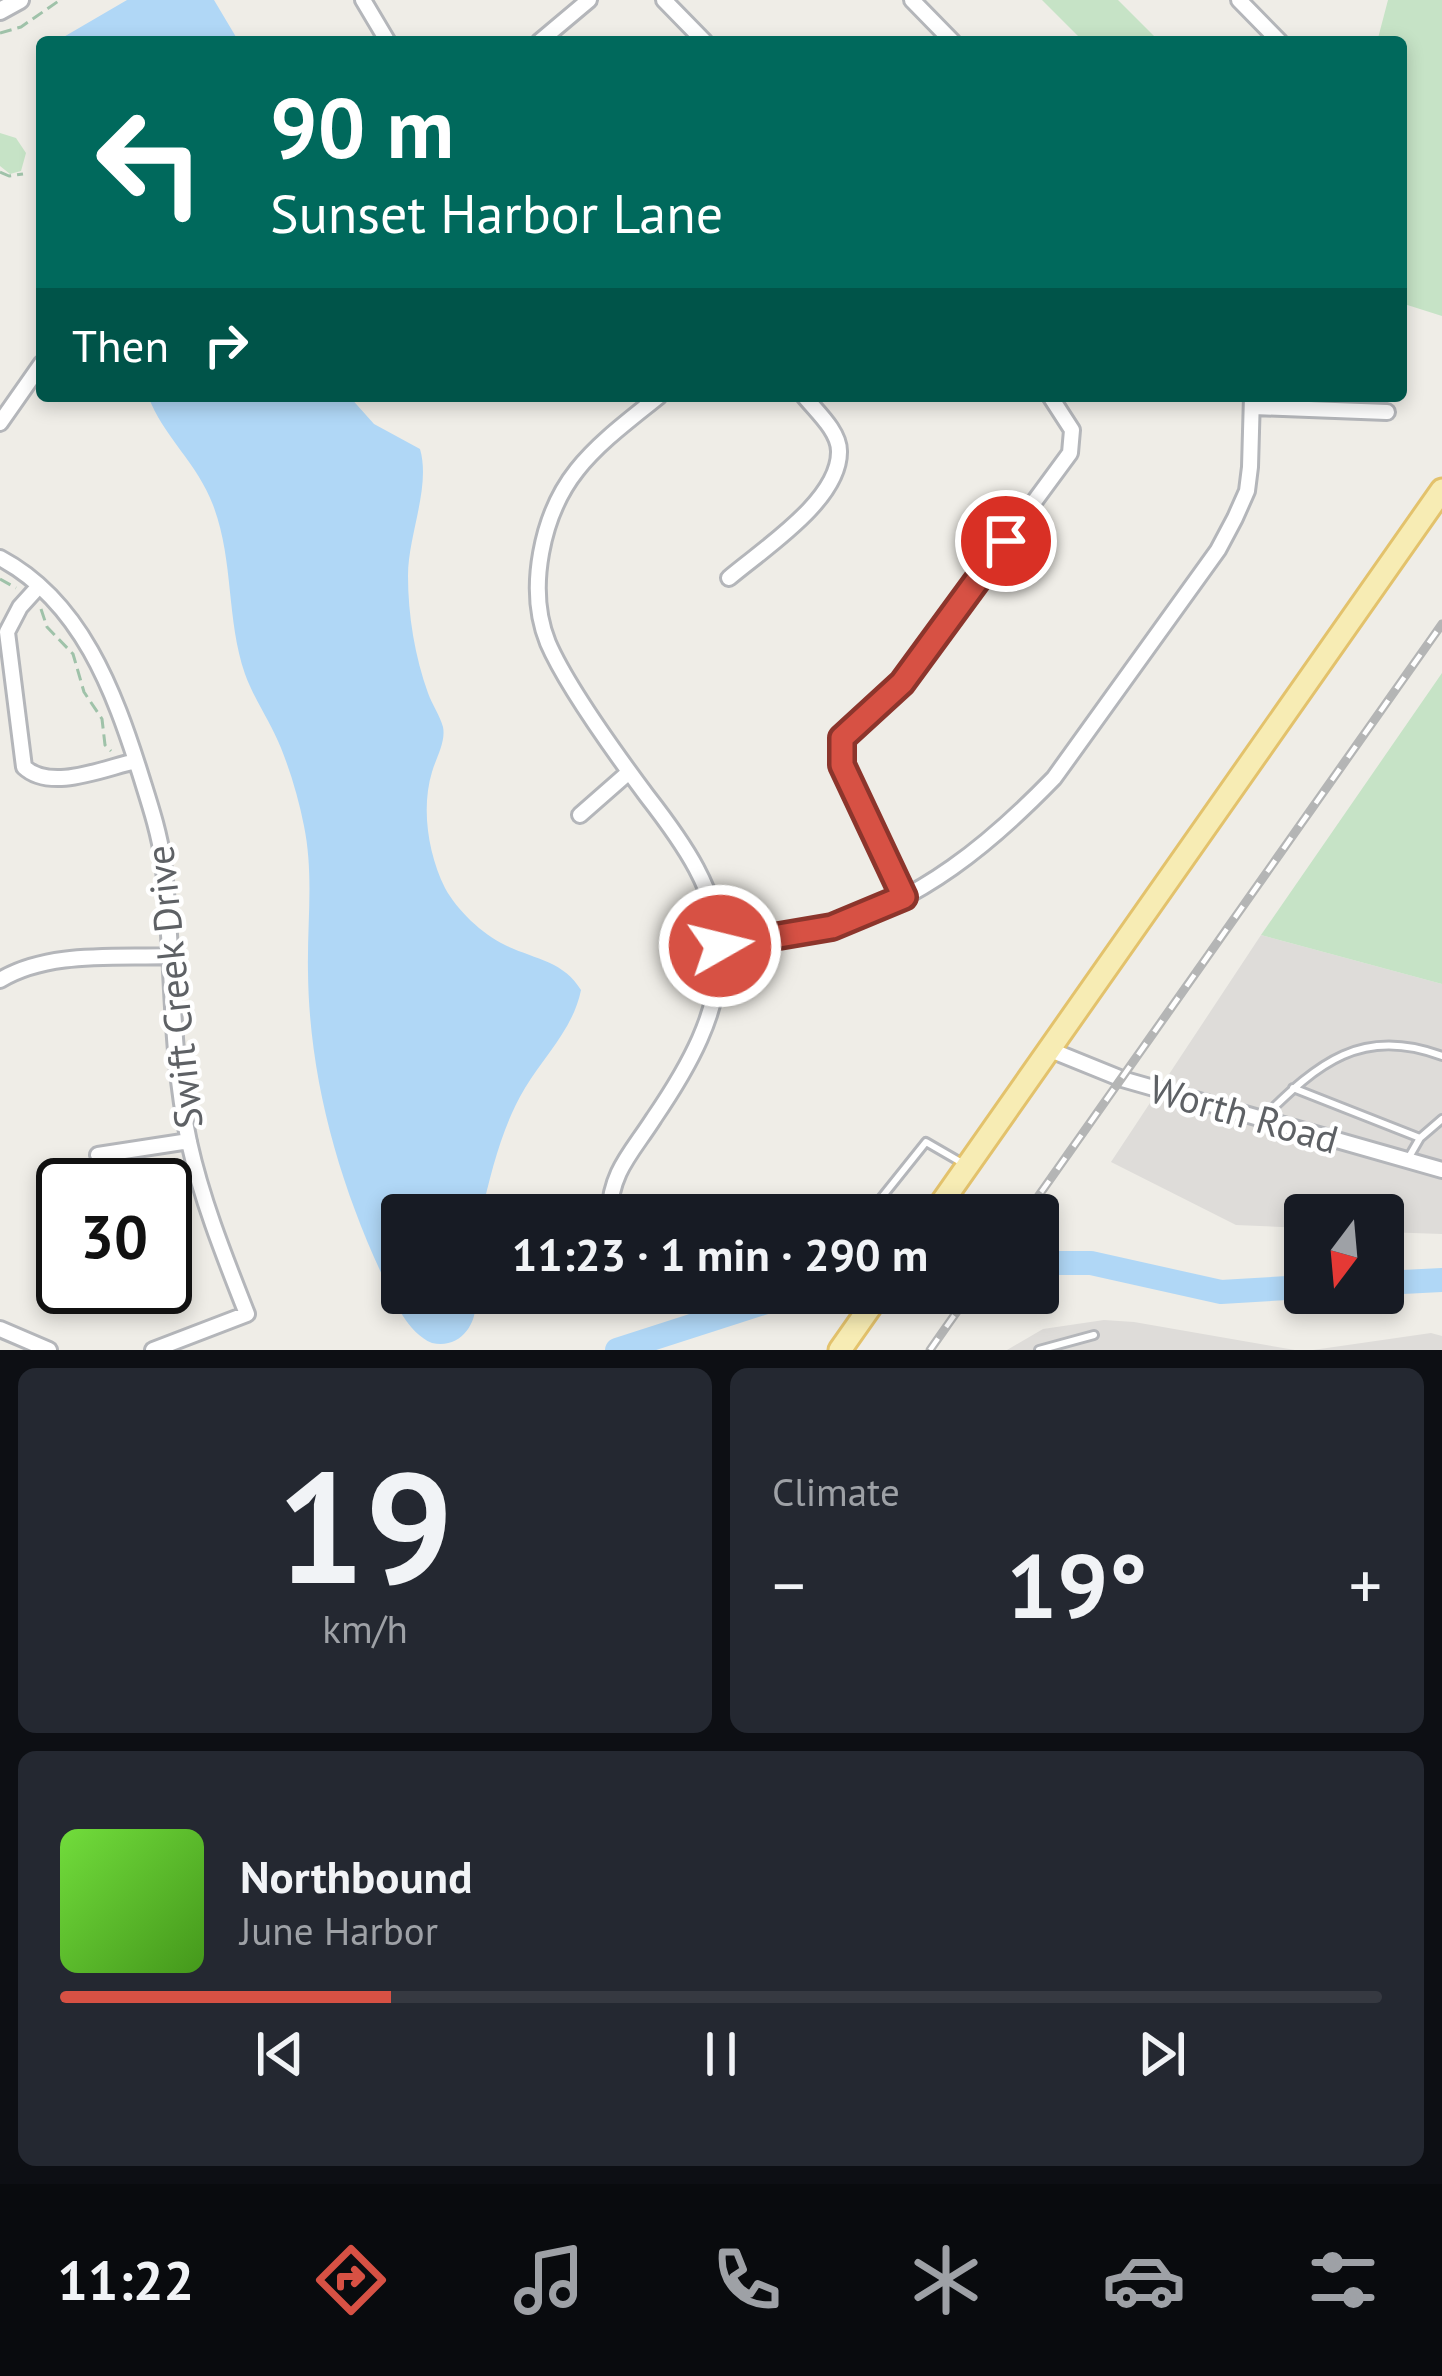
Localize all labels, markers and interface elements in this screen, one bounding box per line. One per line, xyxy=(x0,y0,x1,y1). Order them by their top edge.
text: 90 m xyxy=(270,72,454,181)
icon: left xyxy=(72,84,228,240)
text: Sunset Harbor Lane xyxy=(270,178,723,248)
icon: right xyxy=(193,312,259,378)
text: Then xyxy=(72,316,169,374)
pin xyxy=(955,490,1057,592)
icon: arrive xyxy=(973,508,1039,574)
street label: Swift Creek Drive xyxy=(133,843,214,1131)
position arrow xyxy=(657,883,783,1009)
street label: Worth Road xyxy=(1144,1062,1344,1165)
speed limit sign: 30 xyxy=(36,1158,192,1314)
north arrow xyxy=(1284,1194,1404,1314)
map controls xyxy=(1284,1194,1404,1314)
text: 11:23 · 1 min · 290 m xyxy=(512,1225,928,1283)
text: 19 xyxy=(277,1424,453,1626)
text: Climate xyxy=(772,1466,900,1517)
text: 19° xyxy=(1006,1526,1148,1643)
text: − xyxy=(772,1542,805,1627)
text: + xyxy=(1349,1542,1382,1627)
text: km/h xyxy=(322,1603,408,1654)
text: Northbound xyxy=(240,1847,472,1905)
text: June Harbor xyxy=(240,1905,438,1956)
icon: previous xyxy=(247,2021,313,2087)
icon: pause xyxy=(688,2021,754,2087)
icon: next xyxy=(1129,2021,1195,2087)
icon: directions xyxy=(309,2238,393,2322)
icon: music xyxy=(507,2238,591,2322)
icon: phone xyxy=(705,2238,789,2322)
icon: climate xyxy=(904,2238,988,2322)
icon: car xyxy=(1102,2238,1186,2322)
icon: filters xyxy=(1301,2238,1385,2322)
text: 11:22 xyxy=(57,2245,194,2315)

